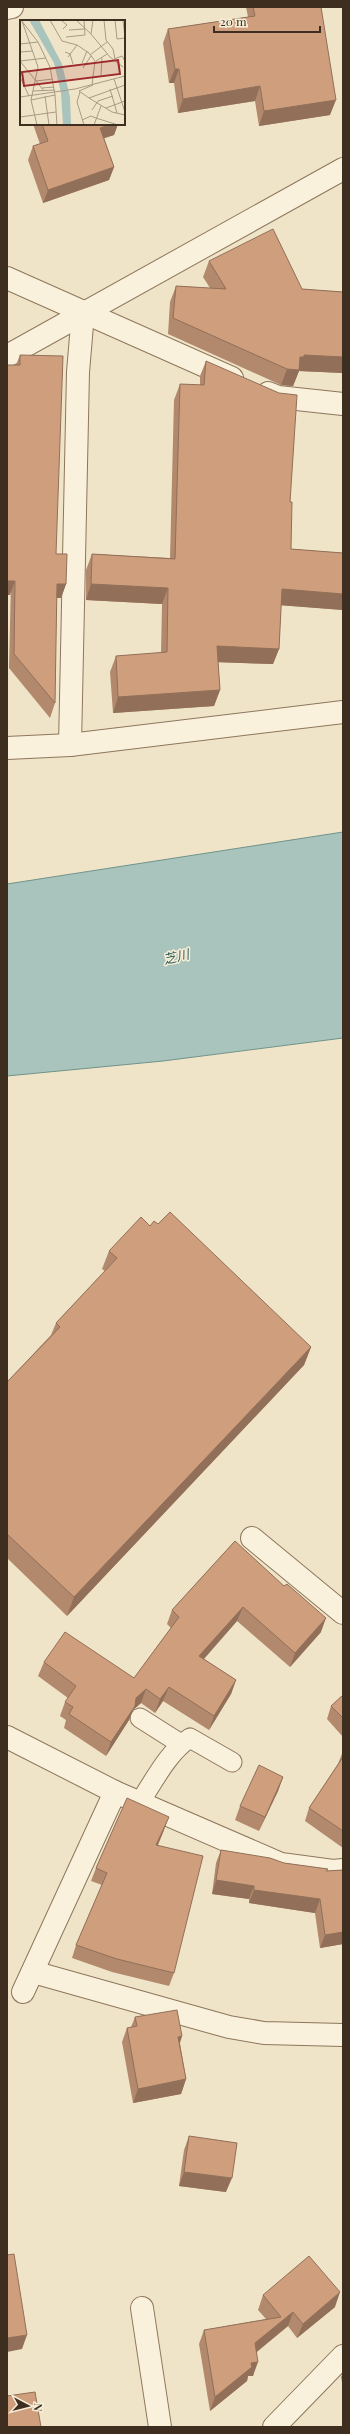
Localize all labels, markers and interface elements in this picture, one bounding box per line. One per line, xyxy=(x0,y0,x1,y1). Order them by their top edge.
scale bar xyxy=(214,8,320,34)
text: 20 m xyxy=(220,13,247,29)
inset map xyxy=(20,20,125,125)
water label: 芝川 xyxy=(161,944,193,967)
north arrow xyxy=(8,2386,48,2426)
text: N xyxy=(30,2402,46,2412)

